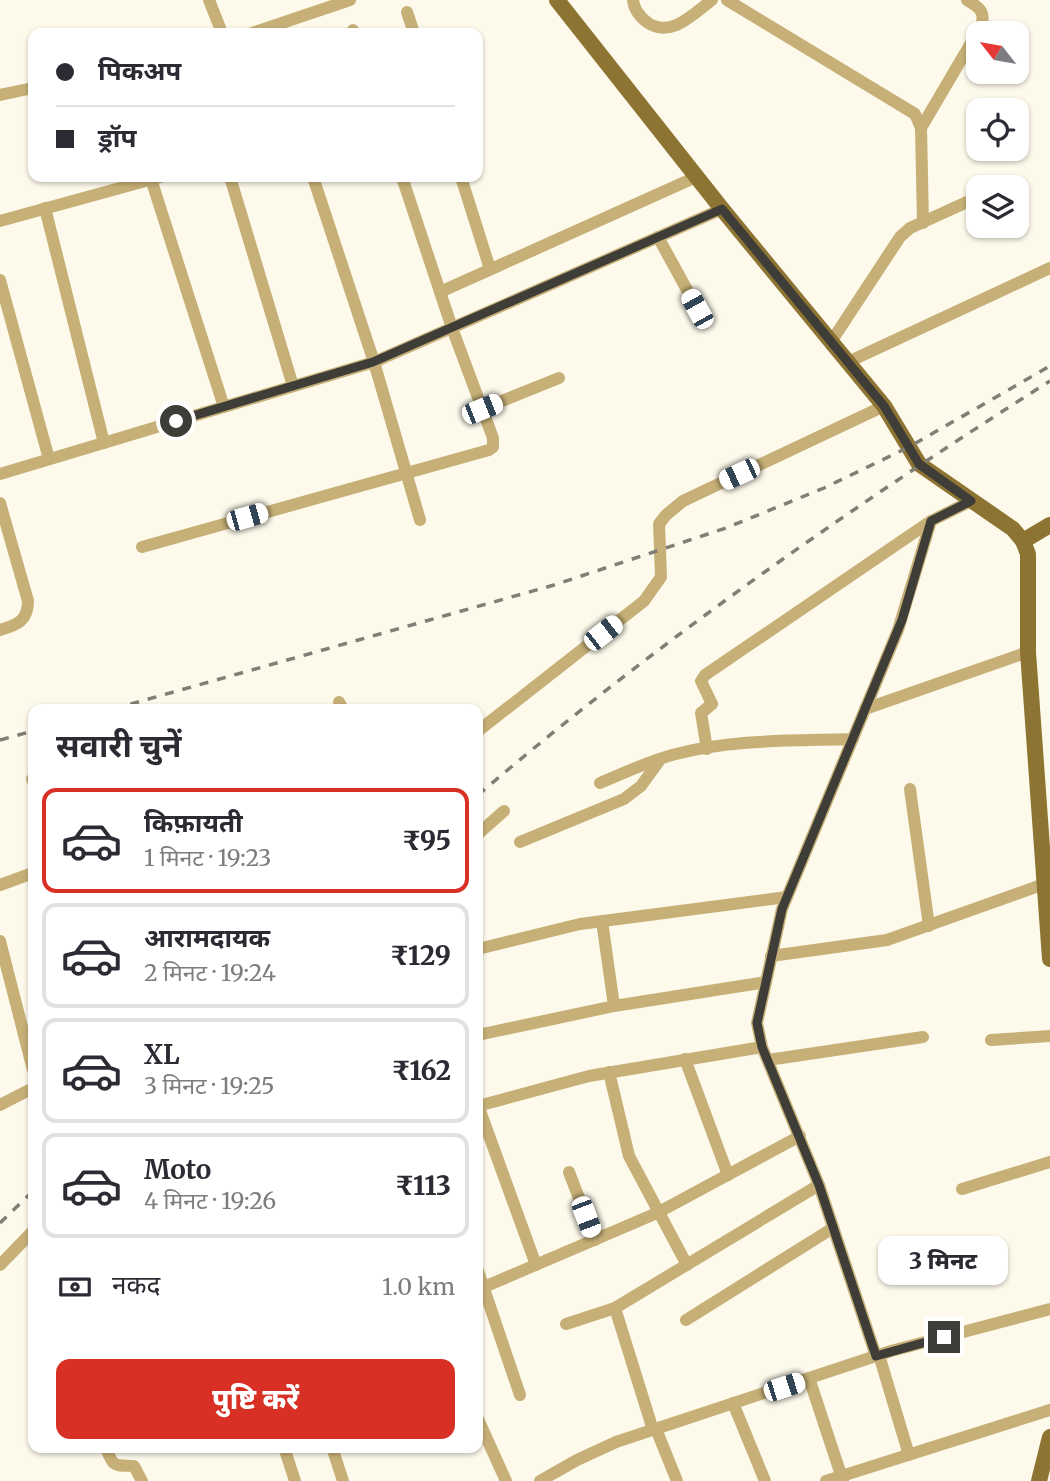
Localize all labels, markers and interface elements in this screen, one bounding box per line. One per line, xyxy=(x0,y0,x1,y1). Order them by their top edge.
north arrow xyxy=(966,21,1029,84)
map controls xyxy=(966,21,1029,238)
text: पिकअप xyxy=(98,54,181,87)
button: locate xyxy=(966,98,1029,161)
text: ड्रॉप xyxy=(98,121,136,154)
button: layers xyxy=(966,175,1029,238)
car xyxy=(678,286,717,332)
car xyxy=(459,391,506,427)
route start xyxy=(160,405,192,437)
car xyxy=(716,456,763,492)
car xyxy=(224,501,271,533)
car xyxy=(580,612,627,654)
text: सवारी चुनें xyxy=(56,726,181,766)
text: किफ़ायती xyxy=(144,806,243,839)
icon: car xyxy=(60,809,123,872)
text: ₹95 xyxy=(402,824,451,857)
text: 1 मिनट · 19:23 xyxy=(144,843,271,872)
text: आरामदायक xyxy=(144,921,270,954)
icon: car xyxy=(60,924,123,987)
text: ₹129 xyxy=(390,939,451,972)
text: 2 मिनट · 19:24 xyxy=(144,958,276,987)
text: XL xyxy=(144,1038,180,1071)
icon: car xyxy=(60,1039,123,1102)
text: ₹162 xyxy=(391,1054,451,1087)
text: 3 मिनट · 19:25 xyxy=(144,1071,274,1100)
text: Moto xyxy=(144,1153,211,1186)
icon: car xyxy=(60,1154,123,1217)
text: ₹113 xyxy=(395,1169,451,1202)
text: 4 मिनट · 19:26 xyxy=(144,1186,276,1215)
car xyxy=(569,1194,604,1240)
callout: 3 मिनट xyxy=(879,1236,1009,1284)
text: 3 मिनट xyxy=(909,1246,977,1275)
icon: cash xyxy=(56,1268,94,1306)
text: नकद xyxy=(112,1268,160,1301)
text: 1.0 km xyxy=(382,1272,455,1301)
route end xyxy=(928,1321,960,1353)
button: पुष्टि करें xyxy=(56,1359,455,1439)
car xyxy=(761,1371,808,1403)

